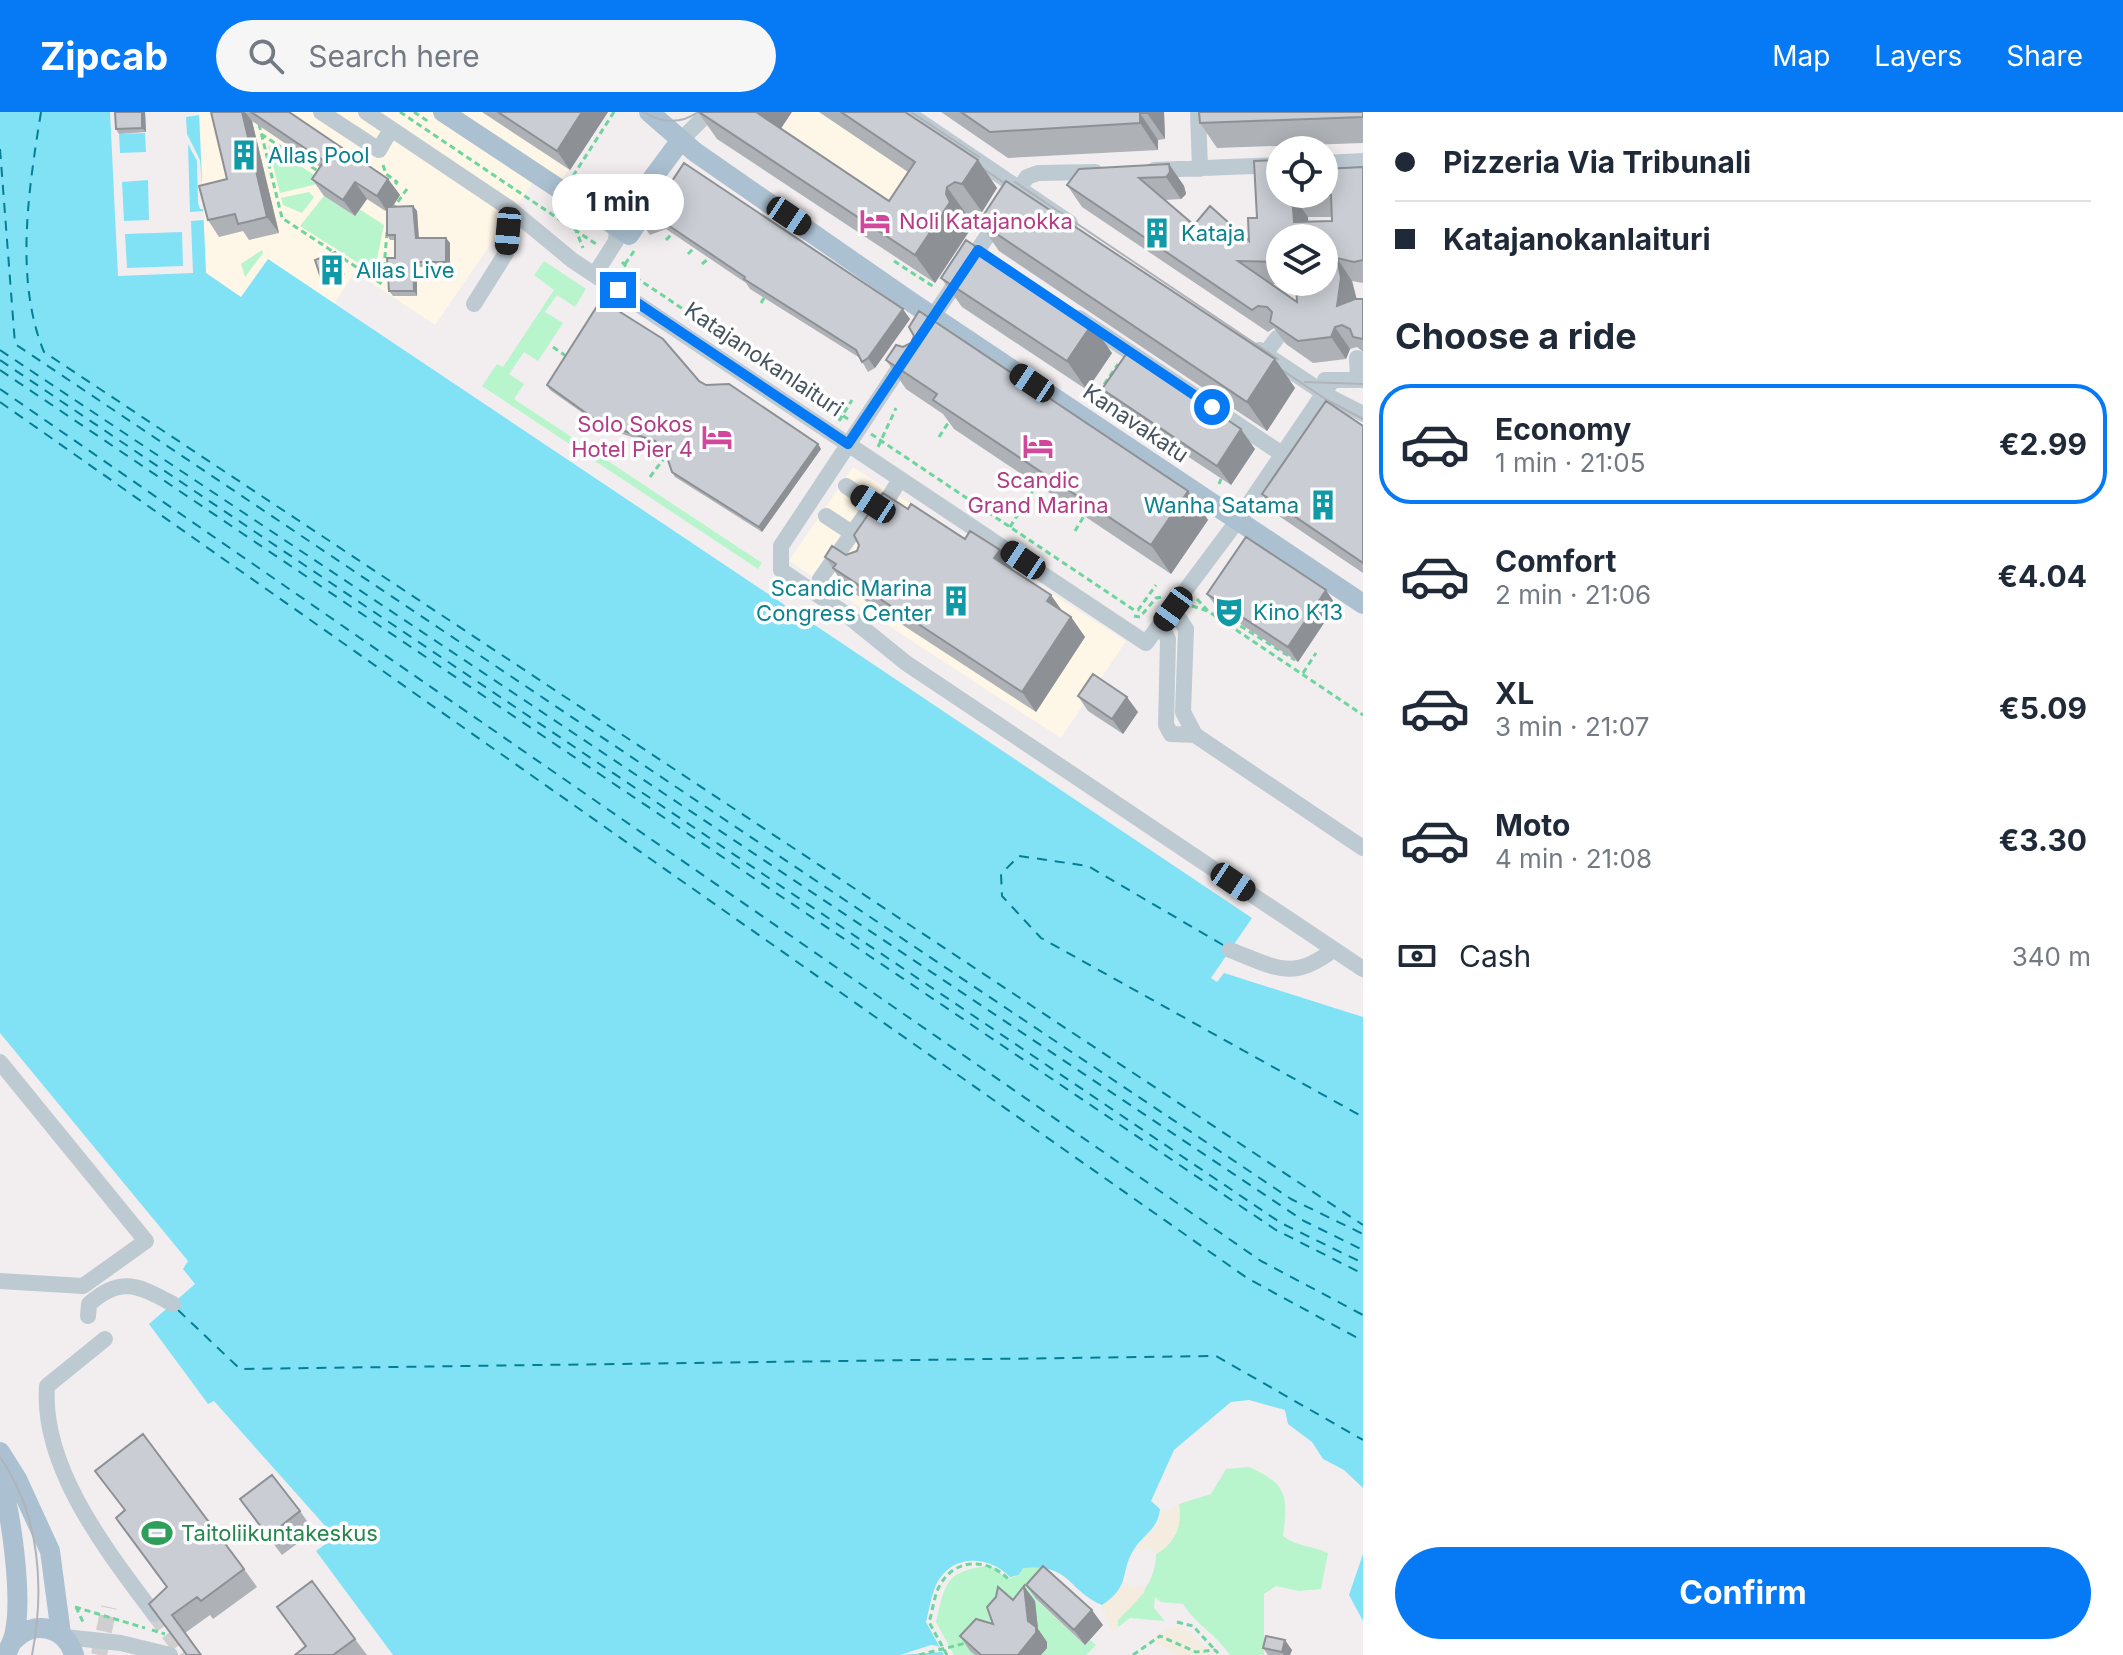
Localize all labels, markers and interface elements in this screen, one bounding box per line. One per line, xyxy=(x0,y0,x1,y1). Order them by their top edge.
search box xyxy=(216,20,776,92)
text: Zipcab xyxy=(40,33,168,79)
icon: search xyxy=(244,34,288,78)
text: Search here xyxy=(308,38,480,74)
text: Map xyxy=(1772,39,1830,73)
text: Layers xyxy=(1874,39,1962,73)
text: Share xyxy=(2006,39,2083,73)
map controls xyxy=(1266,136,1338,296)
button: locate xyxy=(1266,136,1338,208)
building icon: Allas Pool xyxy=(227,138,261,172)
place label: Allas Pool xyxy=(268,142,370,168)
text: Pizzeria Via Tribunali xyxy=(1443,144,1751,180)
callout: 1 min xyxy=(552,174,684,230)
text: 1 min xyxy=(586,186,650,217)
car xyxy=(762,193,816,239)
hotel icon: Noli Katajanokka xyxy=(858,204,892,238)
car xyxy=(494,206,522,256)
place label: Noli Katajanokka xyxy=(899,208,1073,234)
building icon: Kataja xyxy=(1140,216,1174,250)
place label: Kataja xyxy=(1181,220,1245,246)
text: Katajanokanlaituri xyxy=(1443,221,1711,257)
button: layers xyxy=(1266,224,1338,296)
building icon: Allas Live xyxy=(315,253,349,287)
place label: Allas Live xyxy=(356,257,455,283)
route end xyxy=(600,272,636,308)
street label: Katajanokanlaituri xyxy=(680,296,848,422)
text: Choose a ride xyxy=(1395,314,1637,358)
car xyxy=(1005,360,1059,406)
street label: Kanavakatu xyxy=(1078,378,1194,468)
route start xyxy=(1194,389,1230,425)
icon: car xyxy=(1399,408,1471,480)
place label: Solo Sokos Hotel Pier 4 xyxy=(571,411,693,462)
text: Economy xyxy=(1495,411,1631,447)
hotel icon: Solo Sokos Hotel Pier 4 xyxy=(700,420,734,454)
text: €2.99 xyxy=(1999,426,2087,462)
hotel icon: Scandic Grand Marina xyxy=(1021,429,1055,463)
text: 1 min · 21:05 xyxy=(1495,447,1646,478)
place label: Scandic Grand Marina xyxy=(967,467,1109,518)
car xyxy=(846,481,900,527)
building icon: Wanha Satama xyxy=(1306,488,1340,522)
place label: Wanha Satama xyxy=(1144,492,1299,518)
car xyxy=(996,537,1050,583)
icon: car xyxy=(1399,540,1471,612)
text: Comfort xyxy=(1495,543,1616,579)
text: €4.04 xyxy=(1998,558,2087,594)
place label: Scandic Marina Congress Center xyxy=(756,575,932,626)
text: 2 min · 21:06 xyxy=(1495,579,1651,610)
car xyxy=(1149,583,1197,635)
building icon: Scandic Marina Congress Center xyxy=(939,584,973,618)
theatre icon: Kino K13 xyxy=(1212,595,1246,629)
place label: Kino K13 xyxy=(1253,599,1343,625)
icon: car xyxy=(1399,672,1471,744)
text: XL xyxy=(1495,675,1534,711)
text: €5.09 xyxy=(1999,690,2087,726)
text: 3 min · 21:07 xyxy=(1495,711,1649,742)
icon: car xyxy=(1399,804,1471,876)
text: Moto xyxy=(1495,807,1570,843)
text: €3.30 xyxy=(1999,822,2087,858)
text: 4 min · 21:08 xyxy=(1495,843,1652,874)
car xyxy=(1206,859,1260,905)
icon: cash xyxy=(1395,934,1439,978)
text: Cash xyxy=(1459,938,1531,974)
text: 340 m xyxy=(2012,941,2091,972)
sports icon: Taitoliikuntakeskus xyxy=(140,1516,174,1550)
place label: Taitoliikuntakeskus xyxy=(181,1520,378,1546)
button: Confirm xyxy=(1395,1547,2091,1639)

